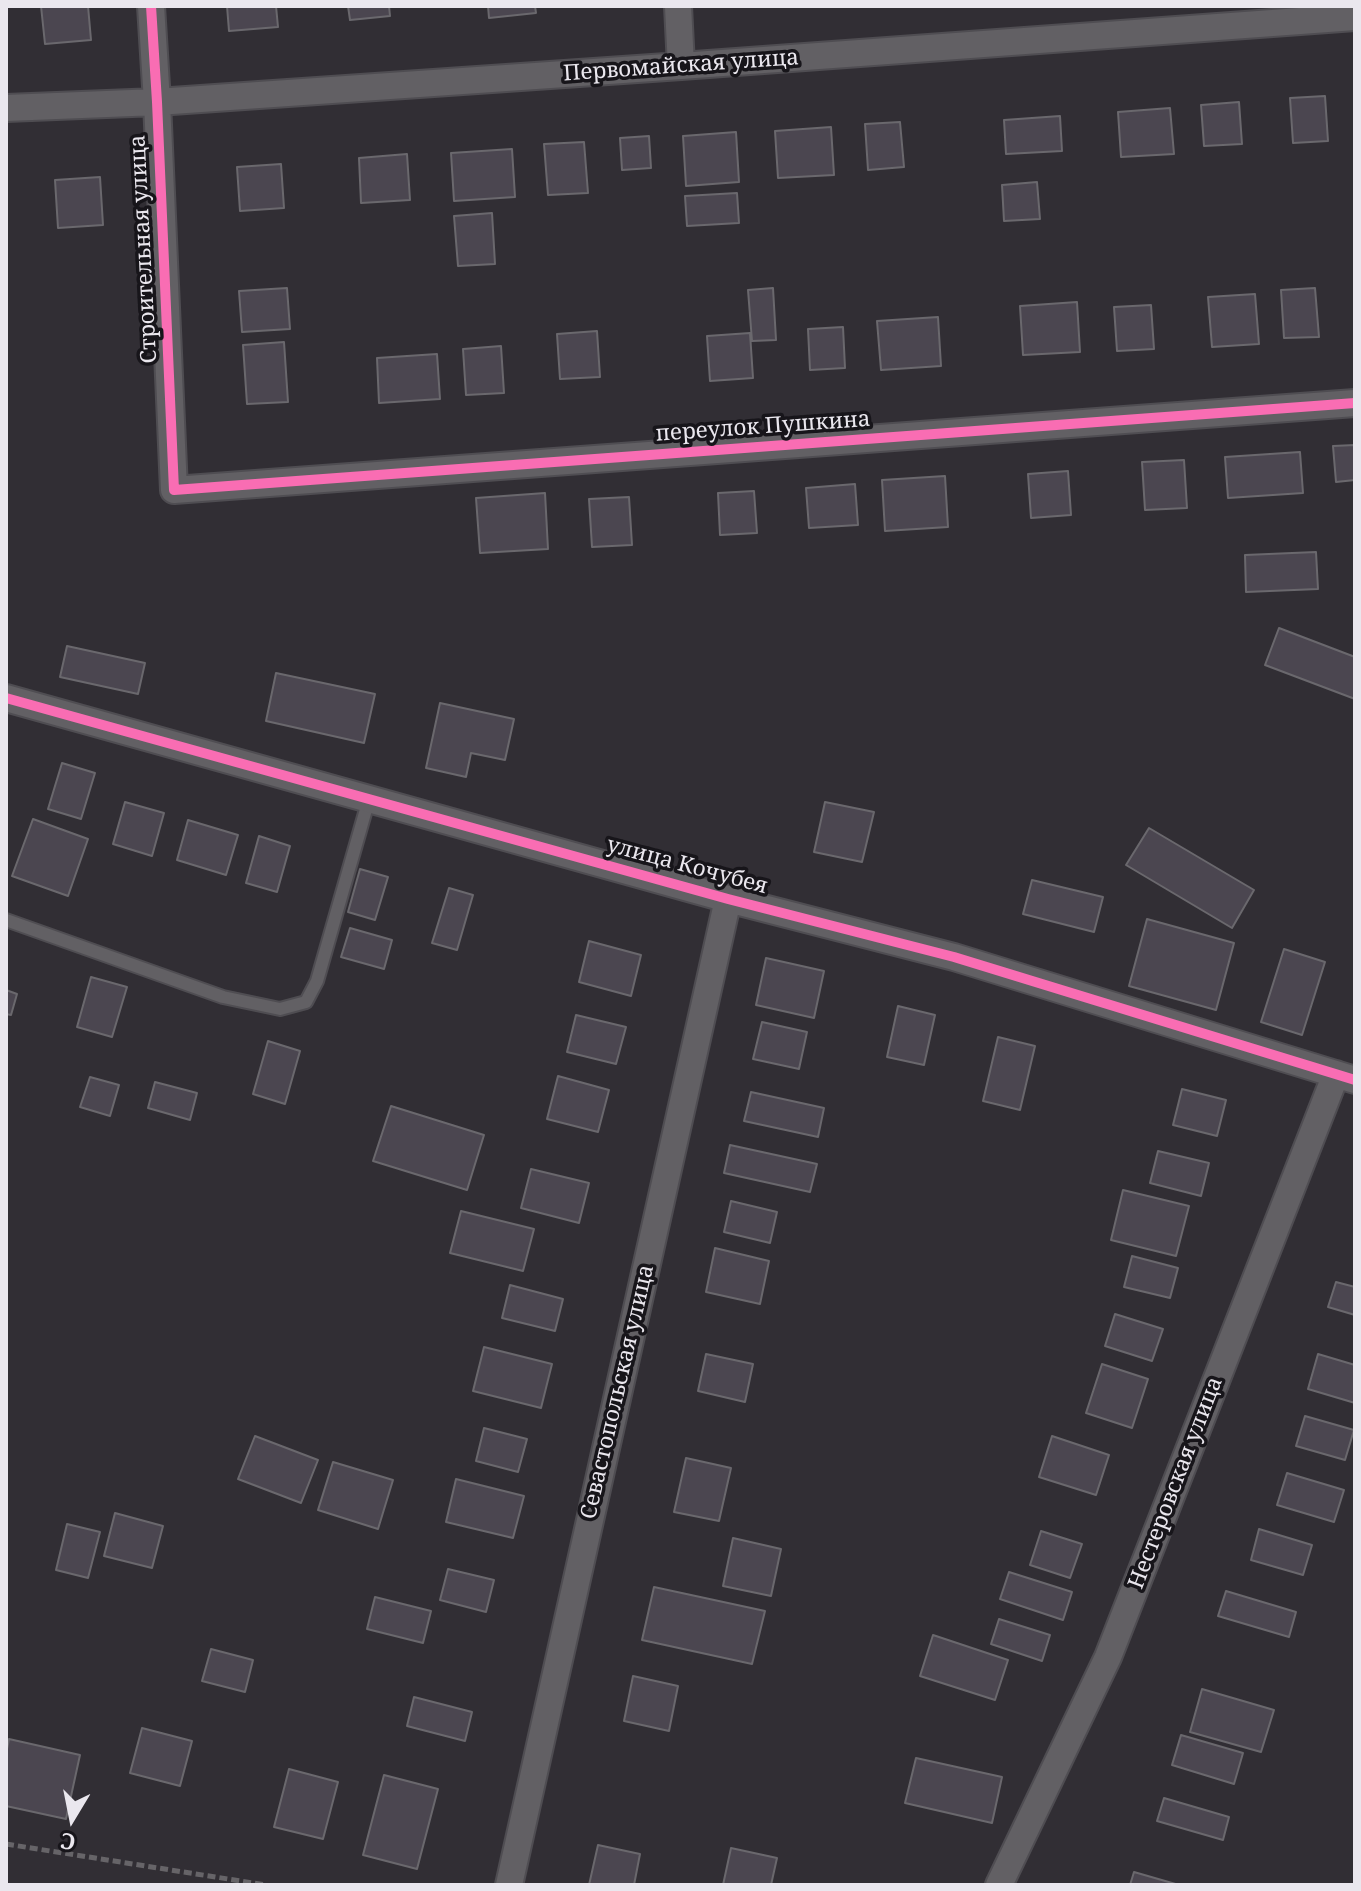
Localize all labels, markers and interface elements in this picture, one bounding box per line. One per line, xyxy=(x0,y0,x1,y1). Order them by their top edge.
street label: Первомайская улица xyxy=(562,45,800,87)
street label: Строительная улица xyxy=(125,134,163,364)
street label: переулок Пушкина xyxy=(655,406,871,448)
street label: улица Кочубея xyxy=(604,832,770,900)
street label: Севастопольская улица xyxy=(576,1262,660,1522)
street label: Нестеровская улица xyxy=(1123,1373,1229,1593)
north arrow xyxy=(32,1779,112,1859)
text: С xyxy=(58,1827,78,1859)

